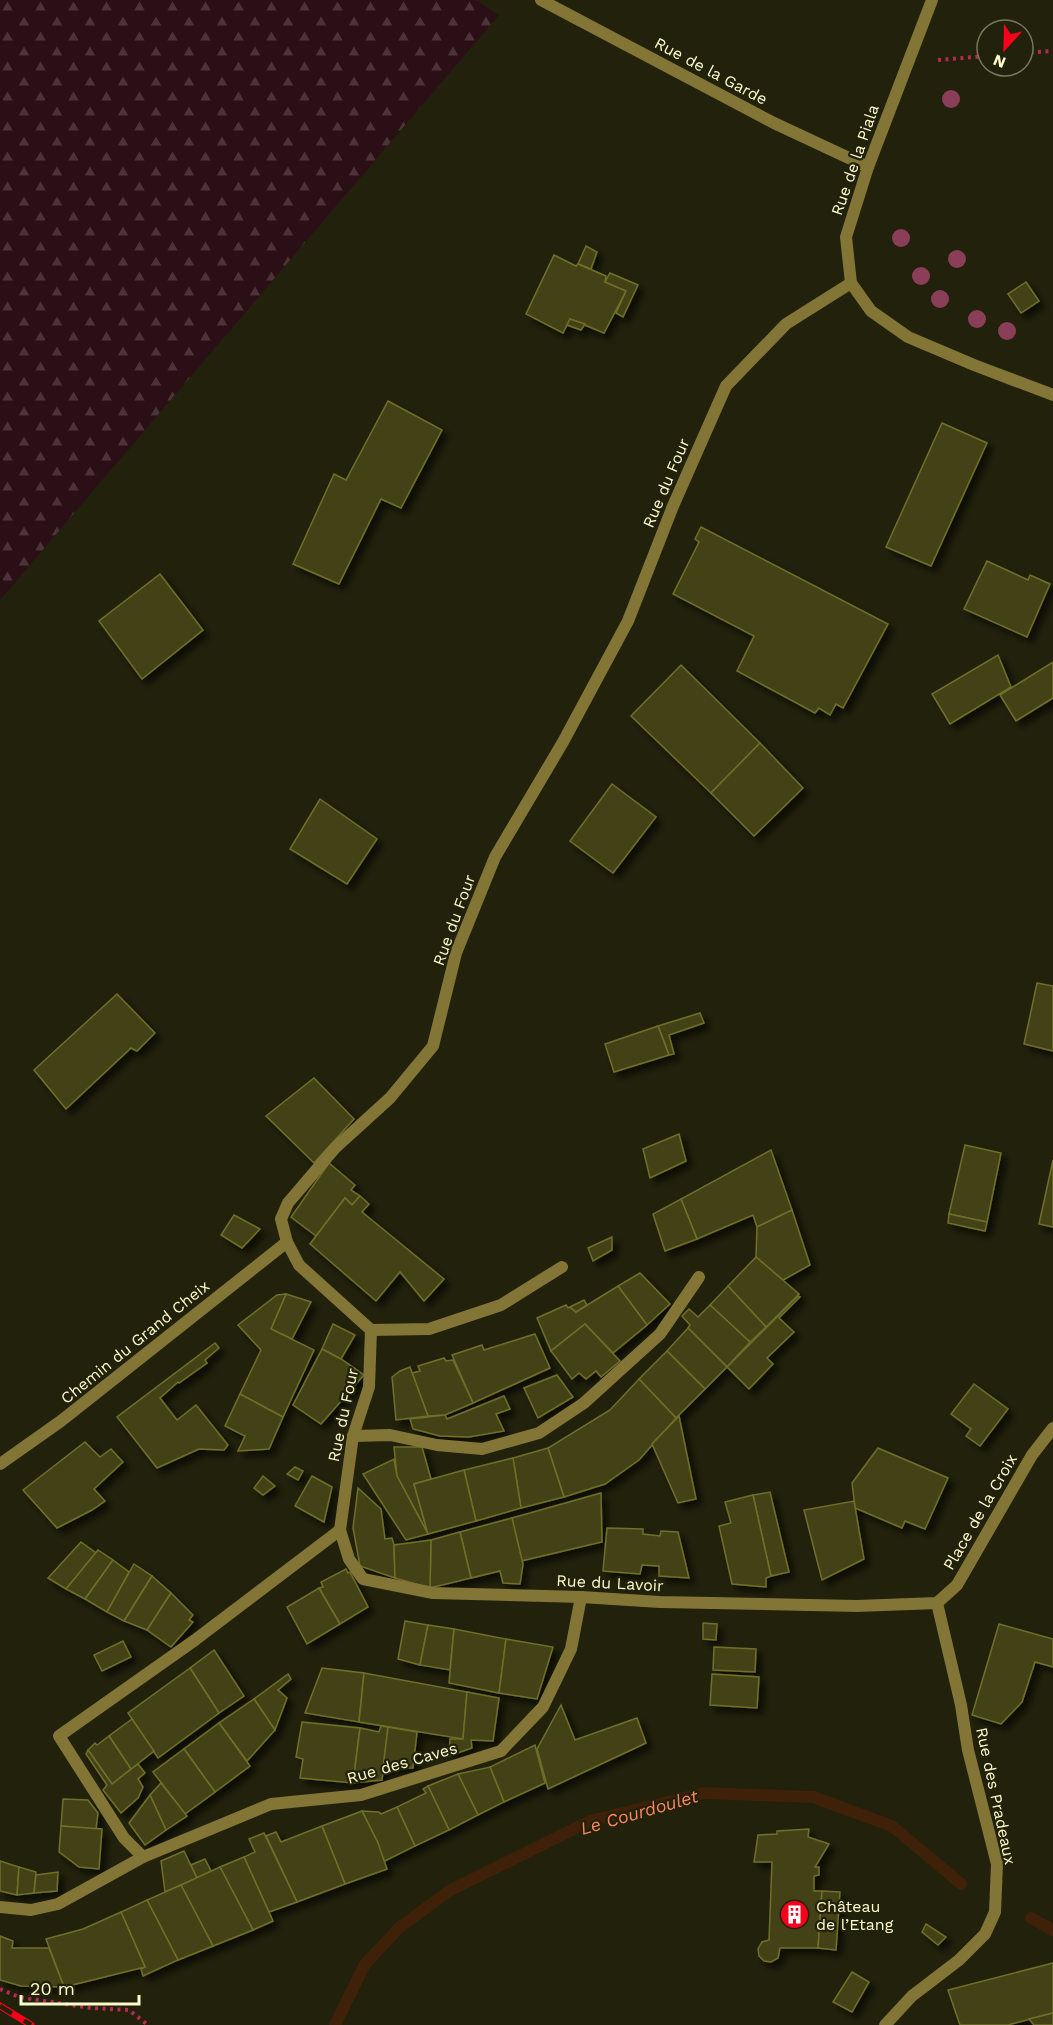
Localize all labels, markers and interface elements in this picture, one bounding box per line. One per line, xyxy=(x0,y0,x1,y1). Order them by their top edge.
north arrow xyxy=(975,18,1035,78)
street label: Rue de la Garde xyxy=(651,33,771,109)
text: N xyxy=(991,50,1009,72)
street label: Rue de la Piala xyxy=(827,102,883,218)
street label: Rue du Four xyxy=(639,435,694,531)
street label: Rue du Four xyxy=(429,872,479,968)
street label: Chemin du Grand Cheix xyxy=(57,1276,213,1408)
street label: Rue du Four xyxy=(324,1366,362,1464)
street label: Place de la Croix xyxy=(939,1451,1021,1573)
street label: Rue du Lavoir xyxy=(556,1571,665,1595)
street label: Rue des Pradeaux xyxy=(972,1726,1020,1866)
street label: Rue des Caves xyxy=(345,1738,459,1788)
water label: Le Courdoulet xyxy=(578,1785,701,1839)
place label: Château de l’Etang xyxy=(816,1897,894,1934)
building icon: Château de l’Etang xyxy=(779,1899,811,1931)
scale bar xyxy=(21,1968,140,2006)
text: 20 m xyxy=(30,1978,75,1999)

